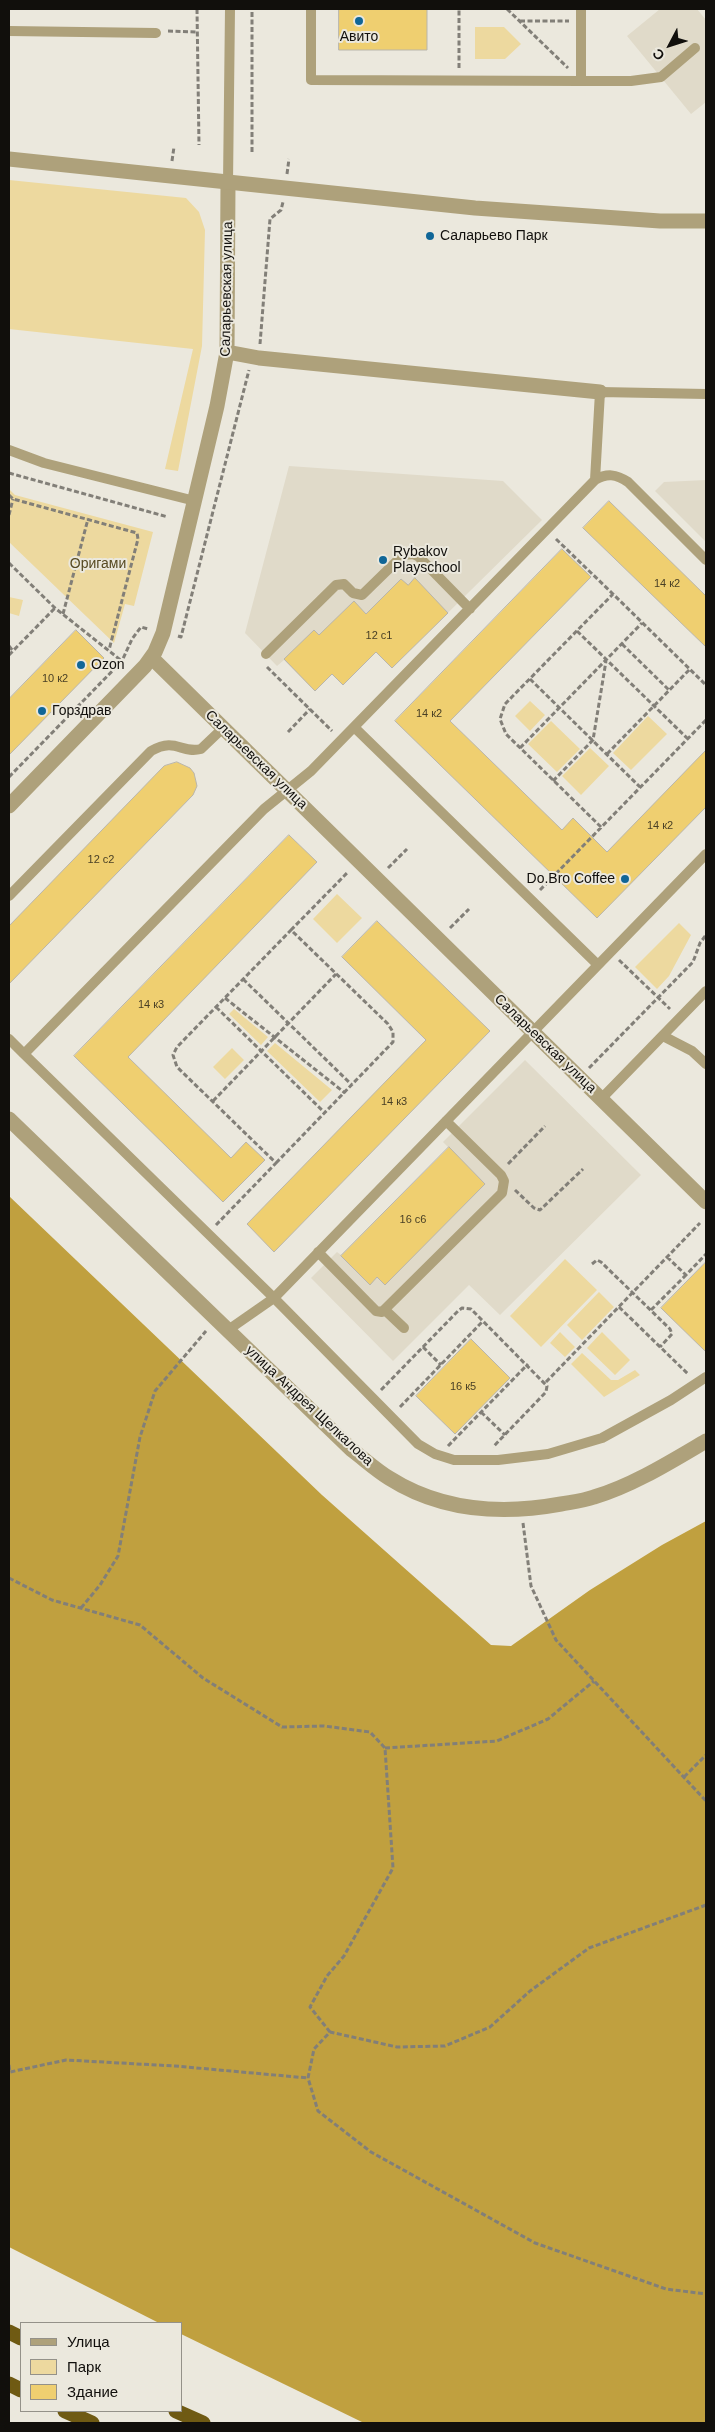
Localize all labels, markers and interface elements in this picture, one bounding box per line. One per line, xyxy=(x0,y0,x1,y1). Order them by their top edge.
marker: Авито xyxy=(353,15,365,27)
north arrow xyxy=(645,20,695,70)
place label: Авито xyxy=(340,29,378,45)
text: С xyxy=(649,46,668,64)
street label: Саларьевская улица xyxy=(217,221,237,357)
place label: Саларьево Парк xyxy=(440,228,548,244)
marker: Саларьево Парк xyxy=(424,230,436,242)
place label: Rybakov Playschool xyxy=(393,544,461,576)
marker: Rybakov Playschool xyxy=(377,554,389,566)
park label: Оригами xyxy=(70,556,126,572)
house number: 14 к2 xyxy=(654,577,680,591)
house number: 12 с1 xyxy=(366,629,392,643)
place label: Ozon xyxy=(91,657,124,673)
marker: Ozon xyxy=(75,659,87,671)
house number: 10 к2 xyxy=(42,672,68,686)
place label: Горздрав xyxy=(52,703,111,719)
marker: Горздрав xyxy=(36,705,48,717)
street label: Саларьевская улица xyxy=(201,707,311,813)
house number: 14 к2 xyxy=(416,707,442,721)
house number: 14 к2 xyxy=(647,819,673,833)
house number: 12 с2 xyxy=(88,853,114,867)
place label: Do.Bro Coffee xyxy=(527,871,615,887)
marker: Do.Bro Coffee xyxy=(619,873,631,885)
street label: Саларьевская улица xyxy=(490,991,600,1097)
house number: 14 к3 xyxy=(138,998,164,1012)
house number: 14 к3 xyxy=(381,1095,407,1109)
house number: 16 с6 xyxy=(400,1213,426,1227)
street label: улица Андрея Щелкалова xyxy=(242,1342,376,1470)
house number: 16 к5 xyxy=(450,1380,476,1394)
legend xyxy=(20,2322,182,2412)
text: Улица xyxy=(67,2333,110,2350)
text: Парк xyxy=(67,2358,101,2375)
text: Здание xyxy=(67,2383,118,2400)

